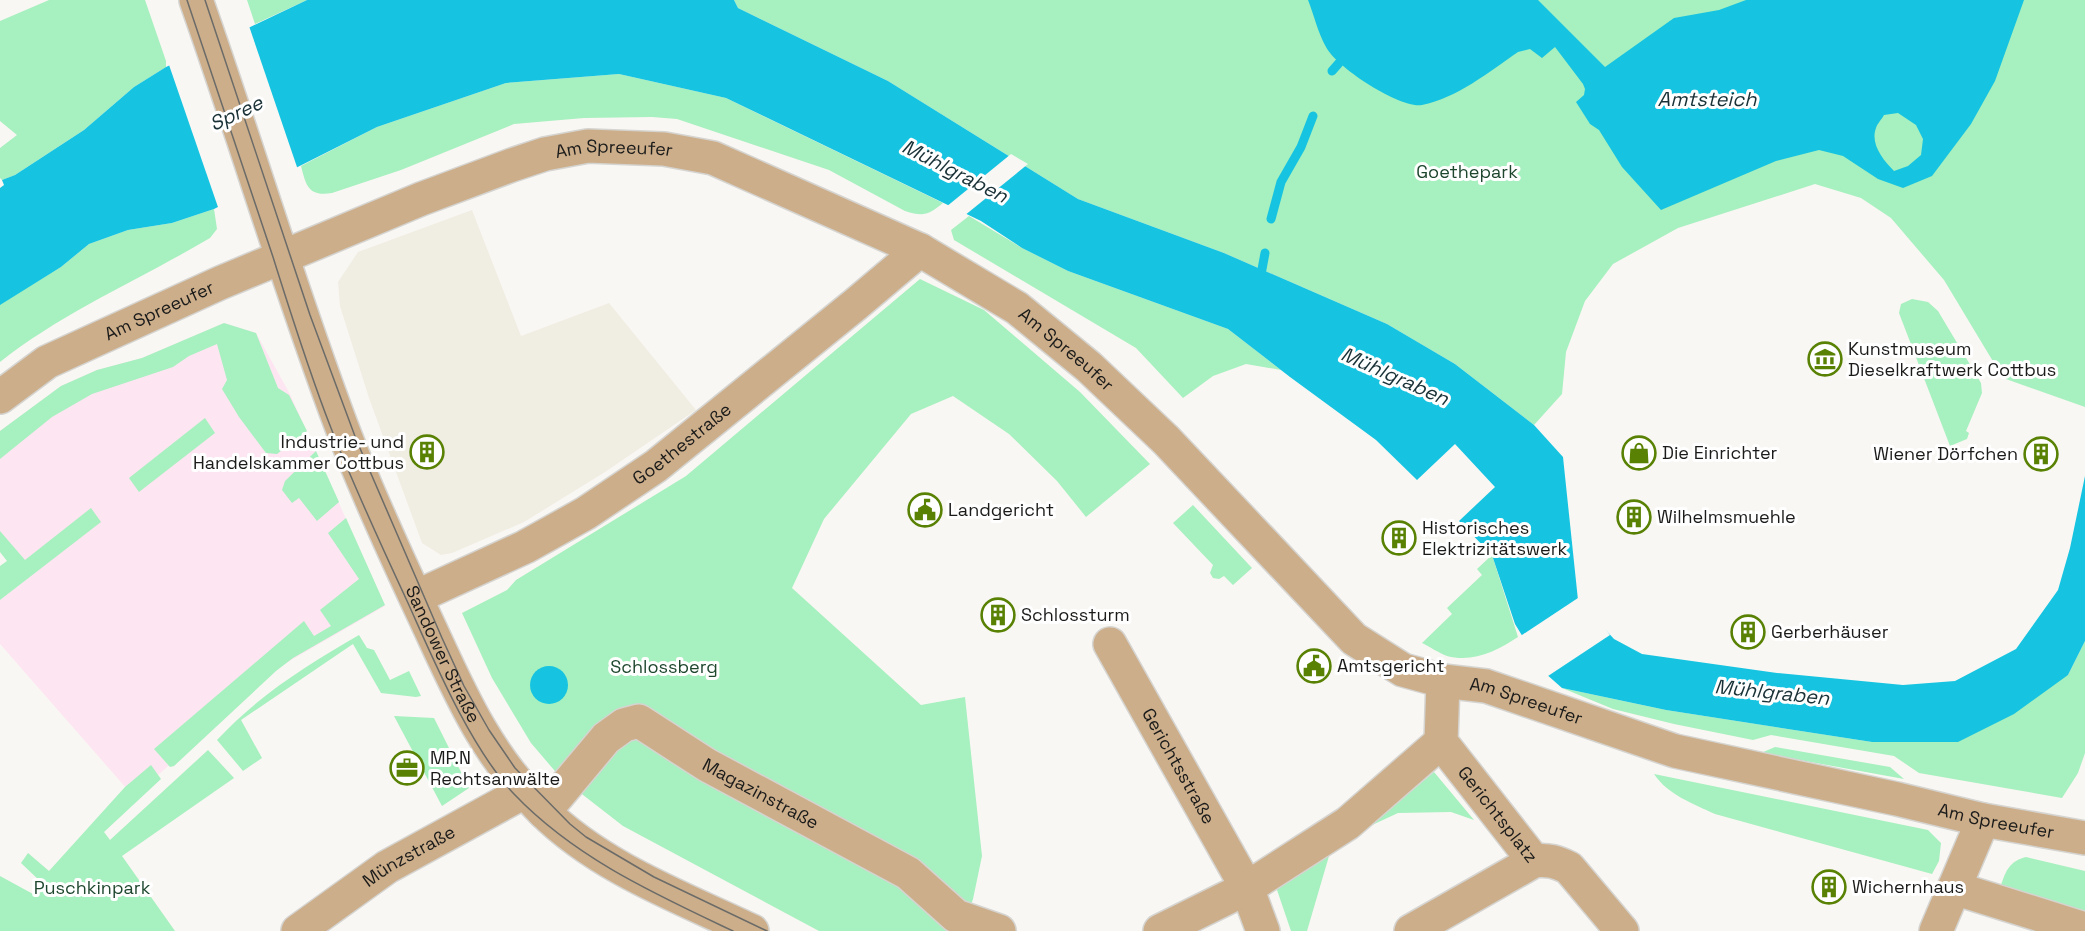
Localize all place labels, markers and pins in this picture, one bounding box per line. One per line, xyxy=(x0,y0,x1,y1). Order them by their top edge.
place label: Kunstmuseum Dieselkraftwerk Cottbus xyxy=(1848,337,2056,381)
museum icon: Kunstmuseum Dieselkraftwerk Cottbus xyxy=(1807,341,1843,377)
place label: Industrie- und Handelskammer Cottbus xyxy=(193,430,404,474)
building icon: Industrie- und Handelskammer Cottbus xyxy=(409,434,445,470)
shop icon: Die Einrichter xyxy=(1621,435,1657,471)
building icon: Wiener Dörfchen xyxy=(2023,436,2059,472)
place label: Die Einrichter xyxy=(1662,441,1778,464)
place label: Wiener Dörfchen xyxy=(1873,442,2018,465)
public building icon: Landgericht xyxy=(907,492,943,528)
place label: Landgericht xyxy=(948,498,1054,521)
building icon: Wilhelmsmuehle xyxy=(1616,499,1652,535)
place label: Wilhelmsmuehle xyxy=(1657,505,1796,528)
place label: Historisches Elektrizitätswerk xyxy=(1422,516,1567,560)
building icon: Historisches Elektrizitätswerk xyxy=(1381,520,1417,556)
building icon: Schlossturm xyxy=(980,597,1016,633)
place label: Schlossturm xyxy=(1021,603,1130,626)
building icon: Gerberhäuser xyxy=(1730,614,1766,650)
place label: Gerberhäuser xyxy=(1771,620,1889,643)
public building icon: Amtsgericht xyxy=(1296,648,1332,684)
place label: Amtsgericht xyxy=(1337,654,1445,677)
place label: MP.N Rechtsanwälte xyxy=(430,746,560,790)
office icon: MP.N Rechtsanwälte xyxy=(389,750,425,786)
building icon: Wichernhaus xyxy=(1811,869,1847,905)
place label: Wichernhaus xyxy=(1852,875,1964,898)

